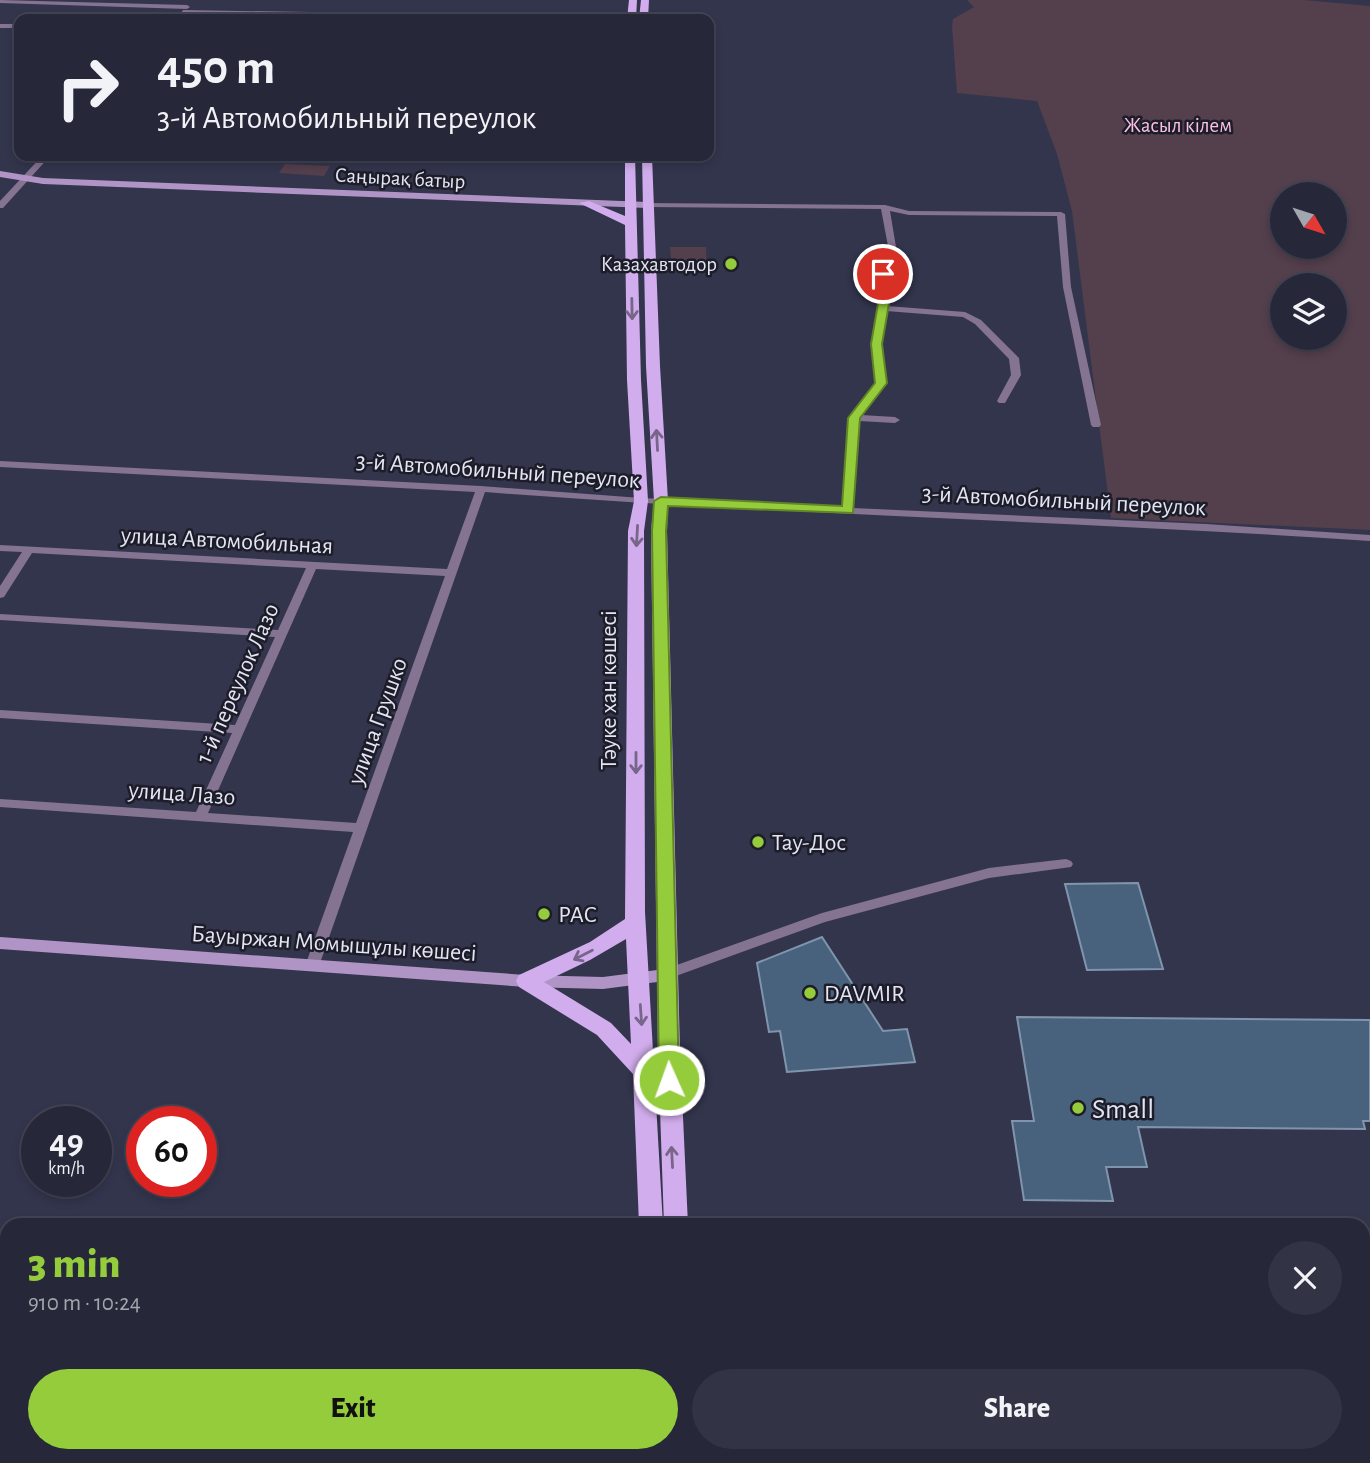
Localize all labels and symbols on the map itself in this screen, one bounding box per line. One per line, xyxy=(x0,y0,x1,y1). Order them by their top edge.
park label: Жасыл кілем xyxy=(1124,115,1232,136)
street label: Саңырақ батыр xyxy=(334,165,466,192)
north arrow xyxy=(1270,182,1348,259)
pin xyxy=(853,244,913,304)
place label: Казахавтодор xyxy=(601,254,717,275)
marker: Казахавтодор xyxy=(723,256,739,272)
one-way arrow xyxy=(626,297,639,320)
one-way arrow xyxy=(651,429,664,452)
street label: 3-й Автомобильный переулок xyxy=(355,449,641,493)
street label: 3-й Автомобильный переулок xyxy=(921,482,1207,520)
street label: улица Автомобильная xyxy=(119,523,334,559)
one-way arrow xyxy=(630,524,643,547)
street label: 1-й переулок Лазо xyxy=(192,600,284,767)
street label: Тәуке хан көшесі xyxy=(597,610,621,770)
street label: улица Грушко xyxy=(344,655,412,789)
one-way arrow xyxy=(629,751,643,774)
street label: улица Лазо xyxy=(127,778,236,810)
place label: Тау-Дос xyxy=(772,831,846,855)
marker: Тау-Дос xyxy=(750,834,766,850)
place label: РАС xyxy=(558,903,597,927)
marker: РАС xyxy=(536,906,552,922)
street label: Бауыржан Момышұлы көшесі xyxy=(190,922,477,966)
one-way arrow xyxy=(573,949,594,963)
place label: DAVMIR xyxy=(824,982,905,1006)
marker: DAVMIR xyxy=(802,985,818,1001)
one-way arrow xyxy=(635,1003,648,1026)
position arrow xyxy=(632,1043,706,1117)
place label: Small xyxy=(1092,1096,1154,1124)
marker: Small xyxy=(1070,1100,1086,1116)
speed limit sign: 60 xyxy=(126,1106,217,1197)
one-way arrow xyxy=(665,1146,678,1169)

